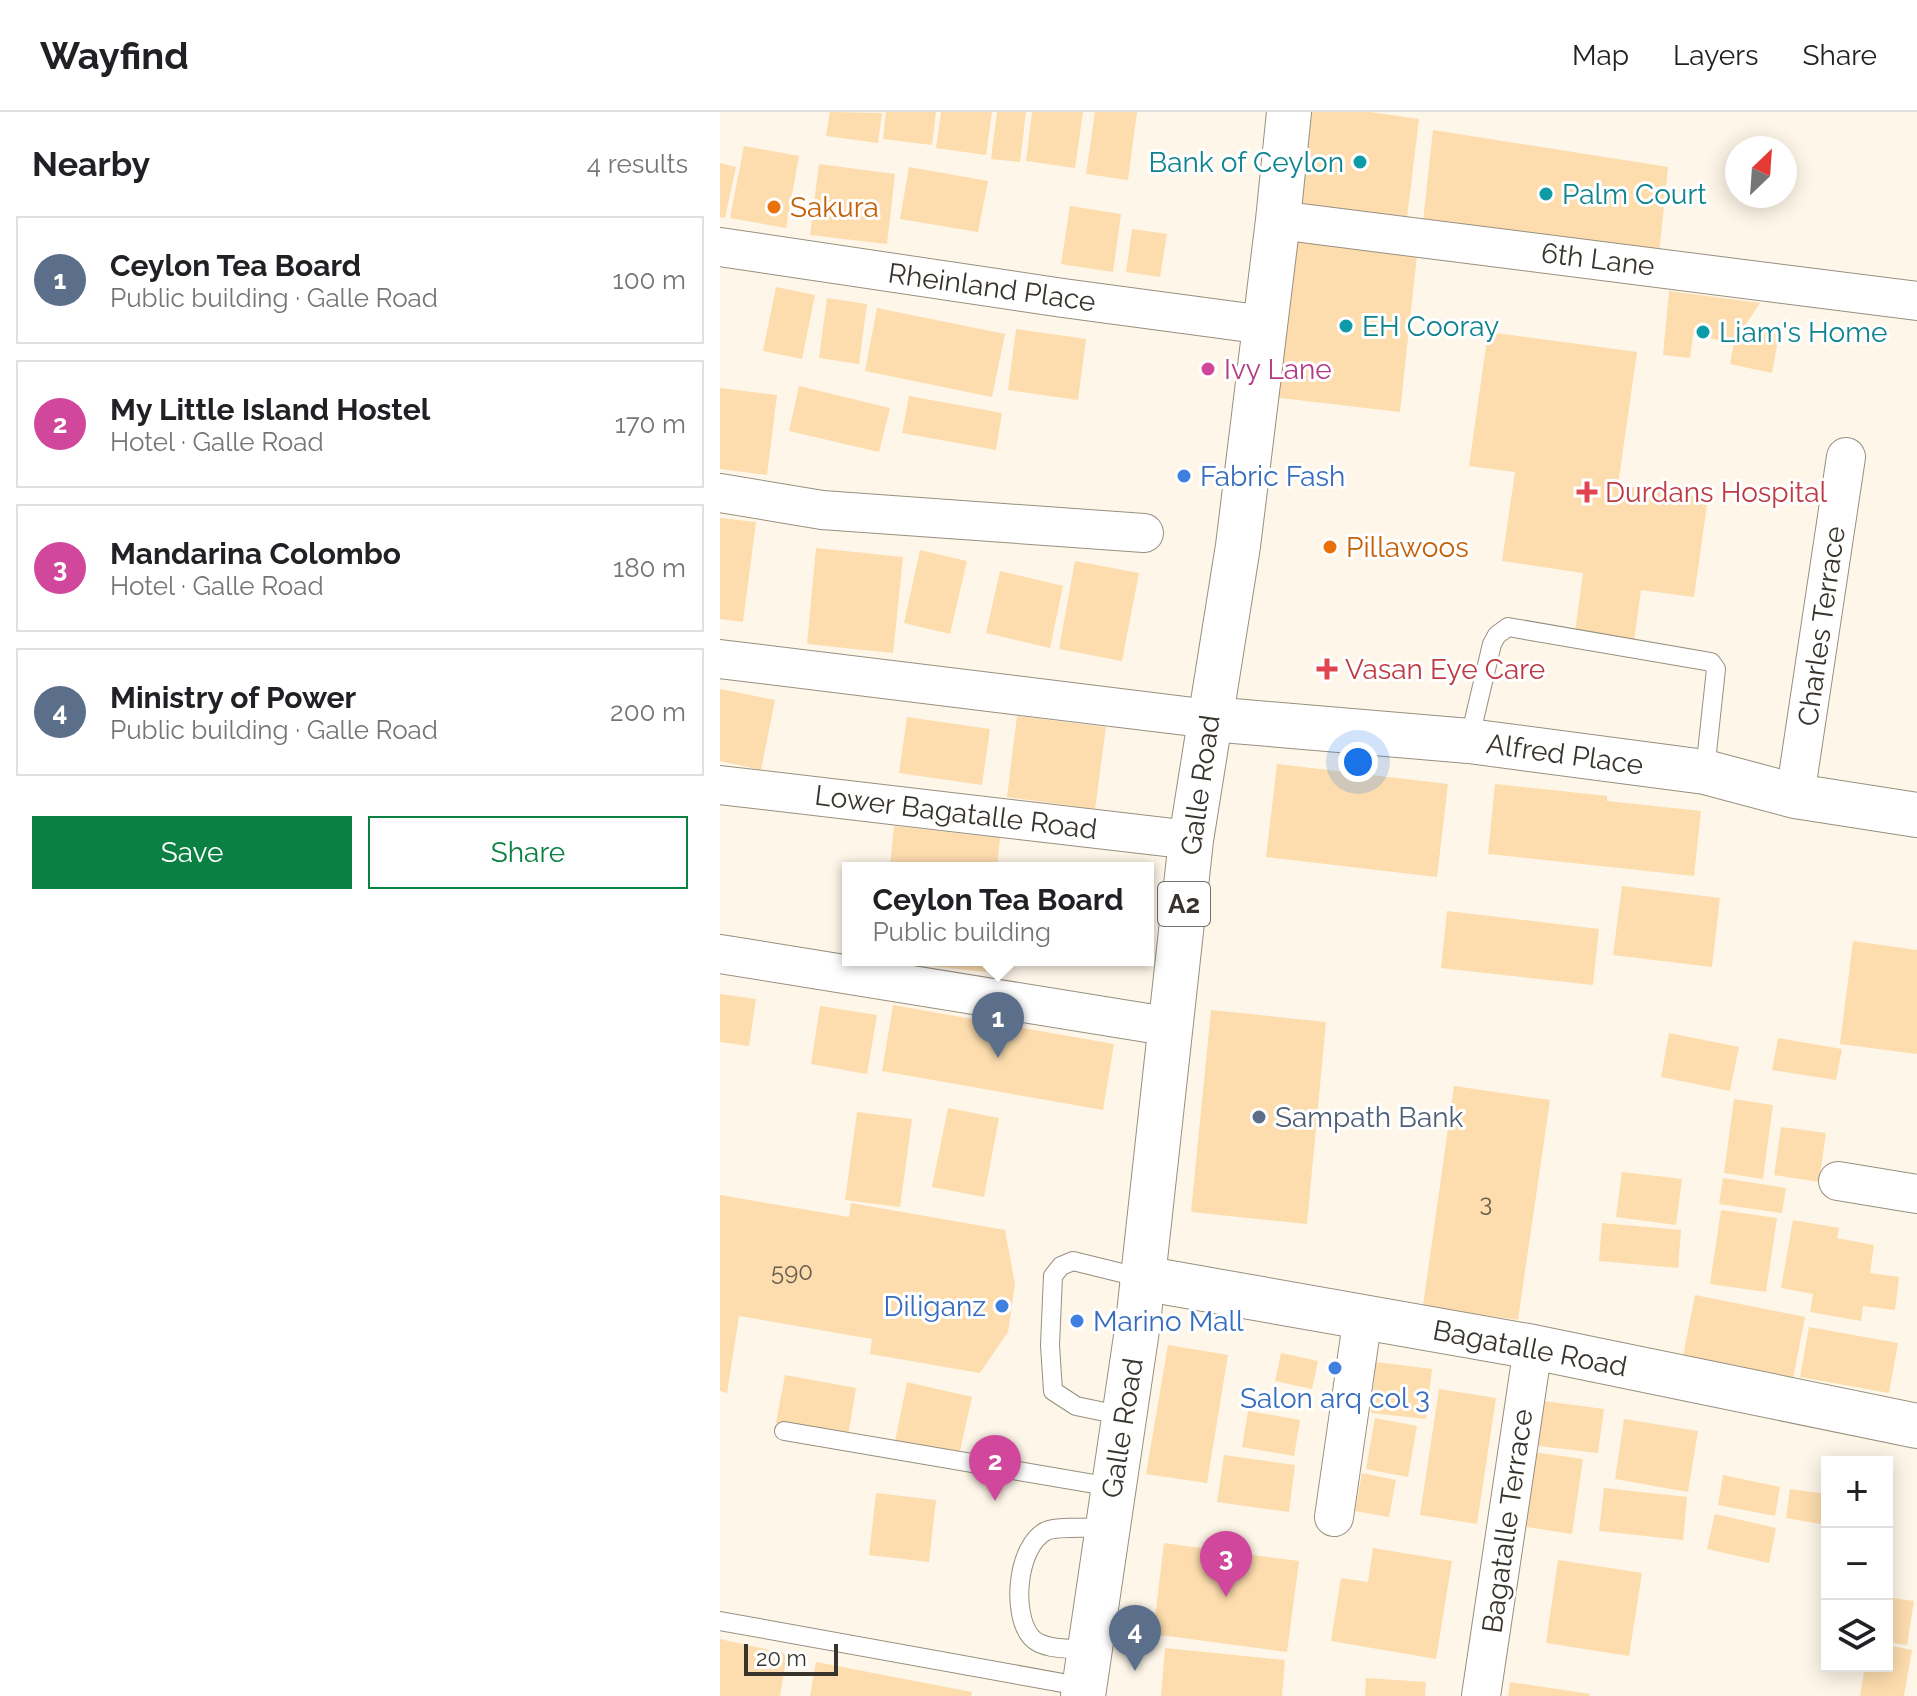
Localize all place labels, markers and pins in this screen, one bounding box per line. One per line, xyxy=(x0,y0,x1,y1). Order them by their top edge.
place label: Bank of Ceylon xyxy=(1149,146,1344,179)
marker: Bank of Ceylon xyxy=(1351,153,1369,171)
place label: Palm Court xyxy=(1562,178,1707,211)
marker: Palm Court xyxy=(1537,185,1555,203)
place label: Sakura xyxy=(790,191,879,224)
marker: Sakura xyxy=(765,198,783,216)
place label: EH Cooray xyxy=(1362,310,1499,343)
place label: Liam's Home xyxy=(1719,316,1887,349)
marker: EH Cooray xyxy=(1337,317,1355,335)
marker: Liam's Home xyxy=(1694,323,1712,341)
place label: Ivy Lane xyxy=(1224,353,1332,386)
marker: Ivy Lane xyxy=(1199,360,1217,378)
place label: Fabric Fash xyxy=(1200,460,1345,493)
marker: Fabric Fash xyxy=(1175,467,1193,485)
place label: Durdans Hospital xyxy=(1605,476,1827,509)
marker: Durdans Hospital xyxy=(1576,481,1598,503)
place label: Pillawoos xyxy=(1346,531,1469,564)
marker: Pillawoos xyxy=(1321,538,1339,556)
place label: Vasan Eye Care xyxy=(1345,653,1545,686)
marker: Vasan Eye Care xyxy=(1316,658,1338,680)
pin: 1 xyxy=(972,992,1024,1058)
place label: Sampath Bank xyxy=(1275,1101,1463,1134)
marker: Sampath Bank xyxy=(1250,1108,1268,1126)
place label: Diliganz xyxy=(883,1290,986,1323)
marker: Diliganz xyxy=(993,1297,1011,1315)
place label: Marino Mall xyxy=(1093,1305,1244,1338)
marker: Marino Mall xyxy=(1068,1312,1086,1330)
marker: Salon arq col 3 xyxy=(1326,1359,1344,1377)
place label: Salon arq col 3 xyxy=(1240,1382,1430,1415)
pin: 2 xyxy=(969,1435,1021,1501)
pin: 3 xyxy=(1200,1531,1252,1597)
pin: 4 xyxy=(1109,1605,1161,1671)

